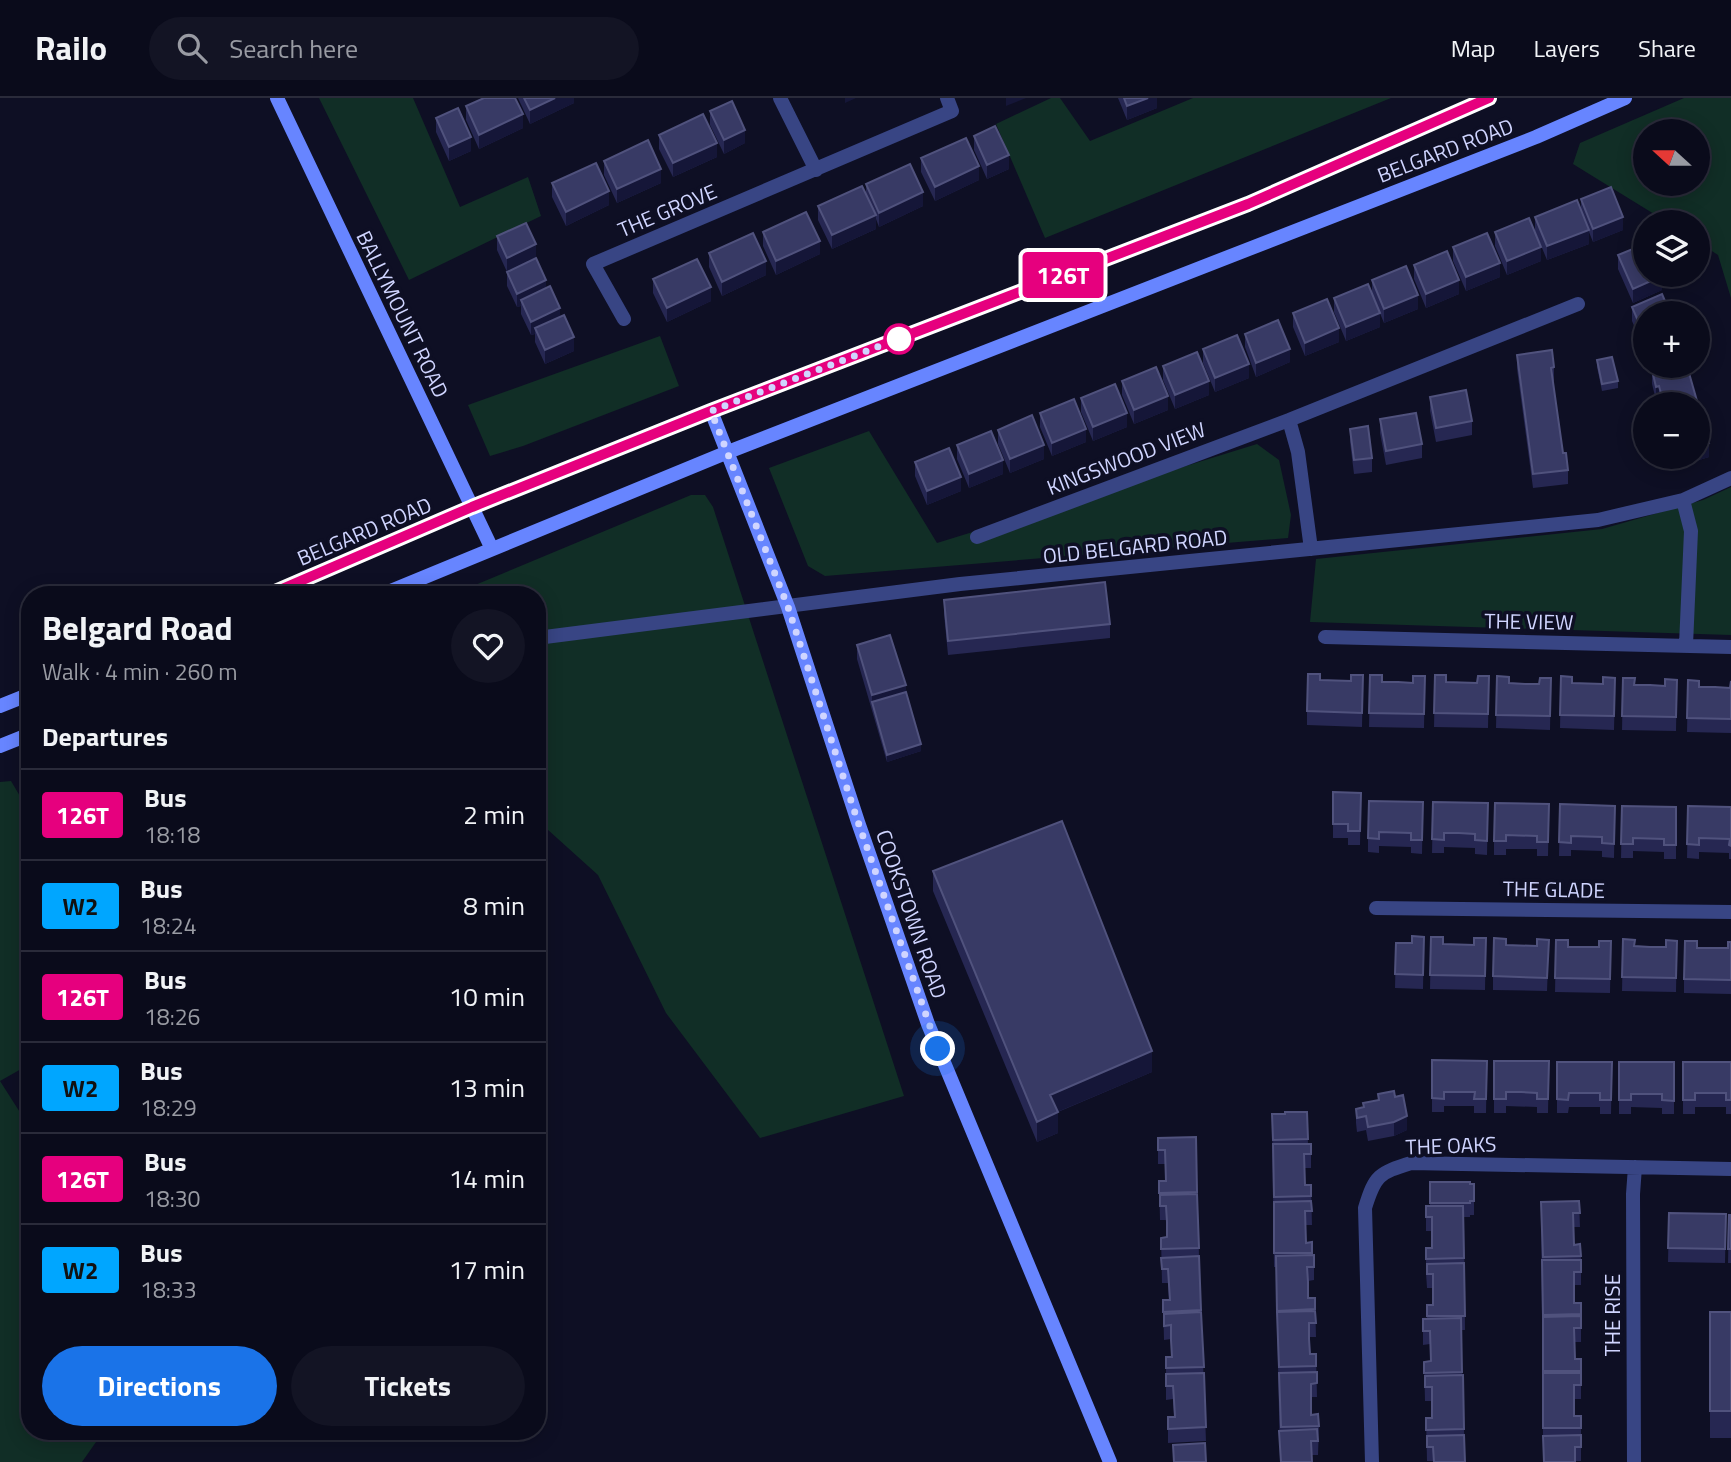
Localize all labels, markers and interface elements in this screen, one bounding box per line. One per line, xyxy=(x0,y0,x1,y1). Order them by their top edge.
search box xyxy=(149,17,639,80)
text: Railo xyxy=(35,23,107,73)
icon: search xyxy=(173,29,211,67)
text: Search here xyxy=(229,29,358,68)
text: Map xyxy=(1451,30,1496,66)
text: Layers xyxy=(1534,30,1600,66)
text: Share xyxy=(1638,30,1696,66)
street label: BELGARD ROAD xyxy=(1372,109,1518,191)
north arrow xyxy=(1633,119,1710,196)
map controls xyxy=(1633,119,1710,469)
street label: THE GROVE xyxy=(613,175,721,245)
button: layers xyxy=(1633,210,1710,287)
street label: BALLYMOUNT ROAD xyxy=(349,225,457,403)
line badge: 126T xyxy=(1014,252,1112,298)
text: 126T xyxy=(1037,257,1089,293)
button: + xyxy=(1633,301,1710,378)
unlabelled marker xyxy=(884,324,914,354)
button: − xyxy=(1633,392,1710,469)
street label: KINGSWOOD VIEW xyxy=(1042,413,1210,503)
street label: BELGARD ROAD xyxy=(292,488,436,574)
street label: OLD BELGARD ROAD xyxy=(1041,520,1229,572)
text: Belgard Road xyxy=(42,603,233,653)
street label: THE VIEW xyxy=(1484,604,1574,638)
button: heart xyxy=(451,609,525,683)
text: Walk · 4 min · 260 m xyxy=(42,654,238,689)
text: Departures xyxy=(42,717,168,756)
text: Bus xyxy=(144,778,186,817)
text: 2 min xyxy=(463,795,525,834)
text: 126T xyxy=(56,797,109,833)
text: 18:18 xyxy=(144,817,200,852)
street label: COOKSTOWN ROAD xyxy=(868,825,956,1003)
text: Bus xyxy=(140,869,182,908)
street label: THE GLADE xyxy=(1503,872,1605,906)
text: 8 min xyxy=(463,886,525,925)
text: W2 xyxy=(63,888,98,924)
text: 18:24 xyxy=(140,908,197,943)
text: Bus xyxy=(144,960,186,999)
text: 10 min xyxy=(449,977,525,1016)
text: 126T xyxy=(56,979,109,1015)
text: 18:26 xyxy=(144,999,200,1034)
your location xyxy=(920,1031,955,1066)
text: Bus xyxy=(140,1051,182,1090)
text: 13 min xyxy=(449,1068,525,1107)
text: W2 xyxy=(63,1070,98,1106)
text: 18:29 xyxy=(140,1090,197,1125)
street label: THE OAKS xyxy=(1405,1127,1497,1163)
text: Bus xyxy=(144,1142,186,1181)
text: 14 min xyxy=(449,1159,525,1198)
text: 126T xyxy=(56,1161,109,1197)
text: 18:30 xyxy=(144,1181,200,1216)
text: Bus xyxy=(140,1233,182,1272)
text: 17 min xyxy=(449,1250,525,1289)
text: W2 xyxy=(63,1252,98,1288)
text: 18:33 xyxy=(140,1272,197,1307)
street label: THE RISE xyxy=(1596,1274,1628,1356)
button: Directions xyxy=(42,1346,277,1426)
button: Tickets xyxy=(291,1346,525,1426)

